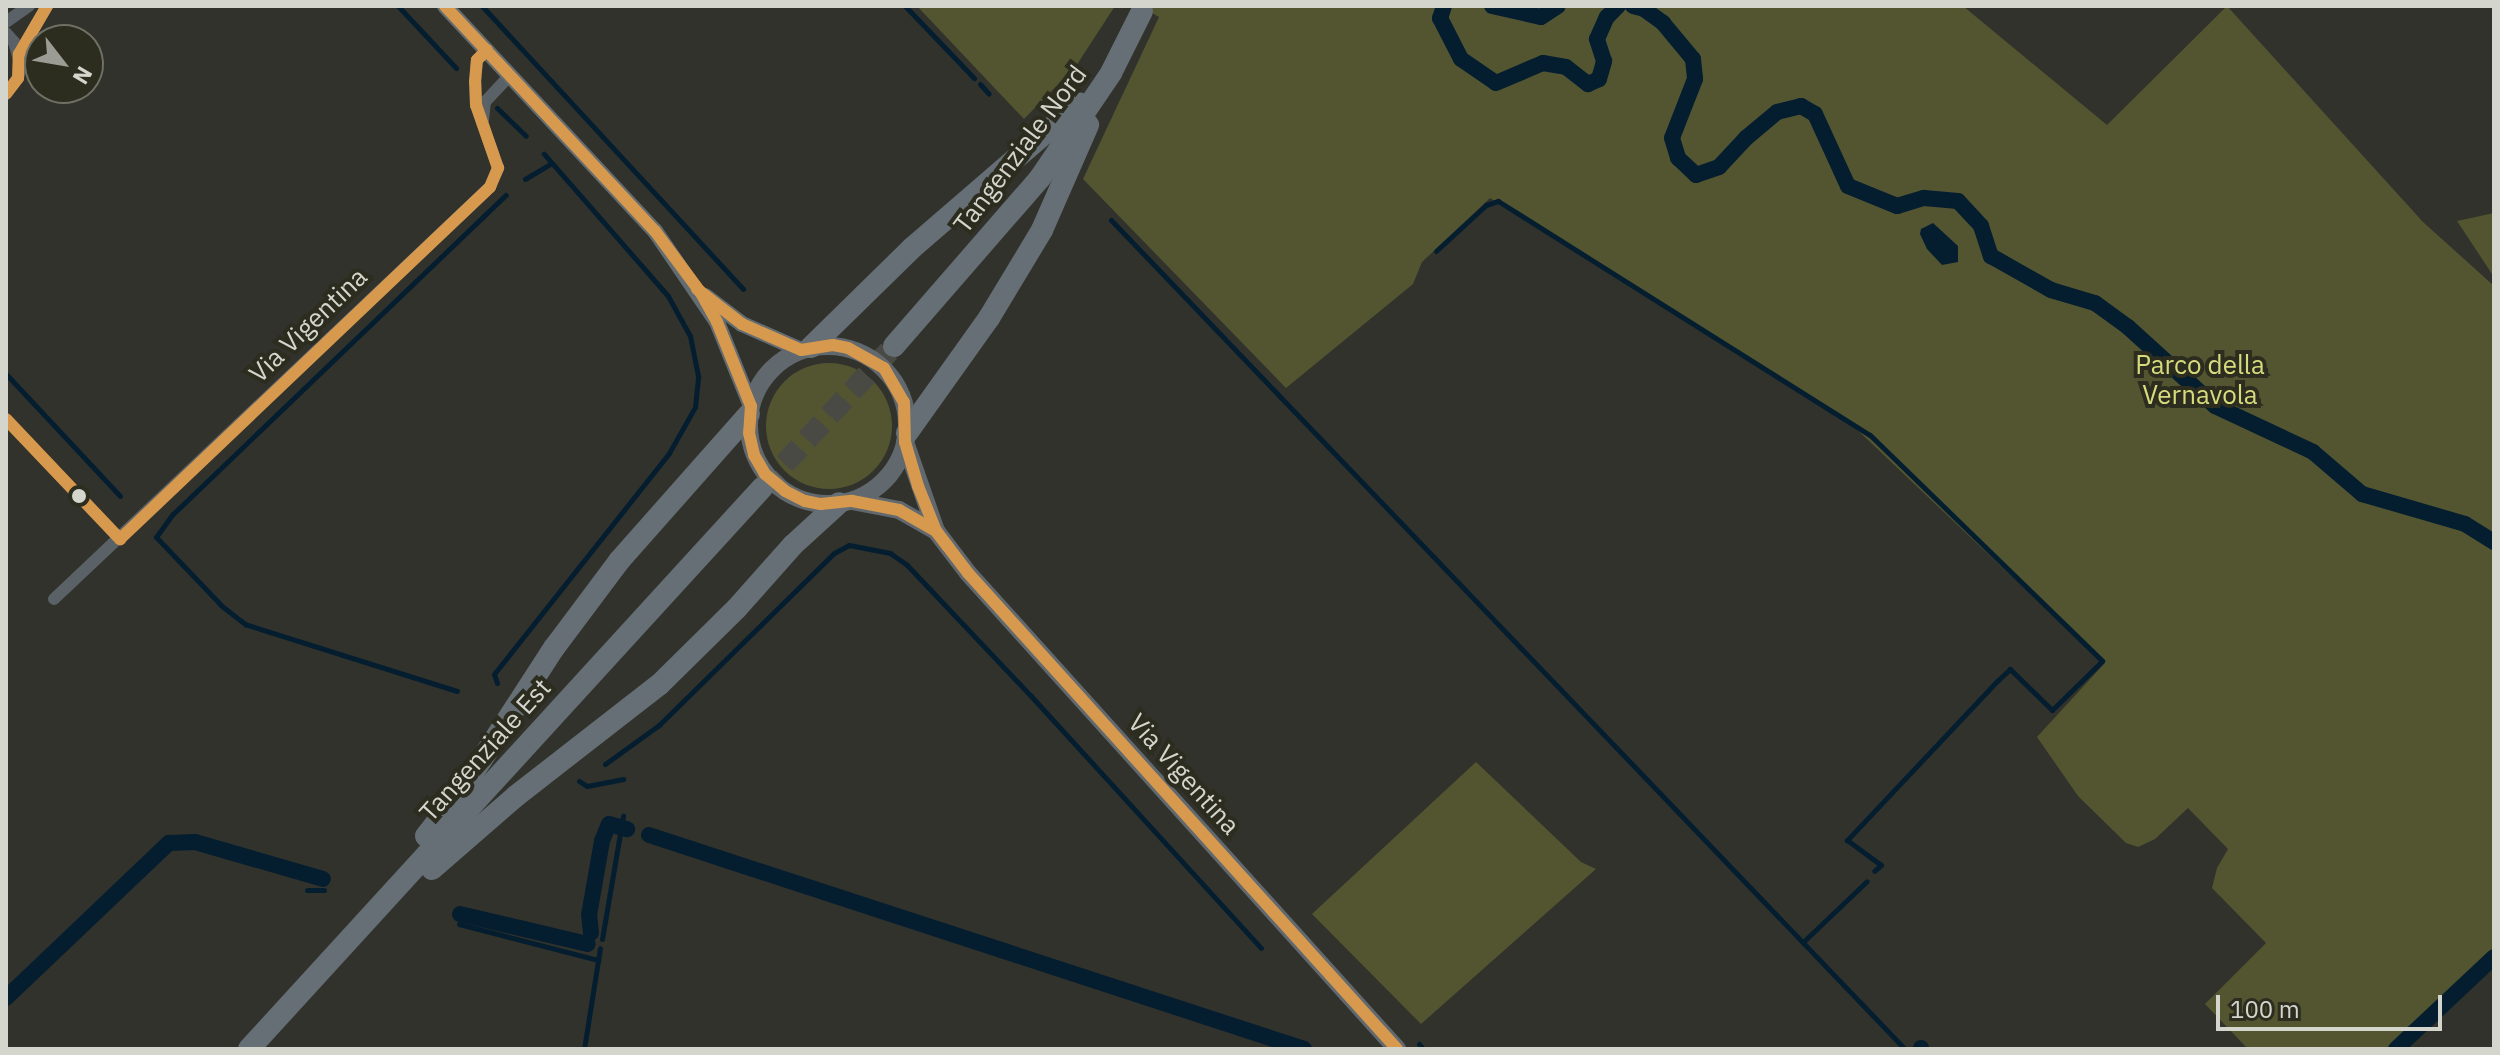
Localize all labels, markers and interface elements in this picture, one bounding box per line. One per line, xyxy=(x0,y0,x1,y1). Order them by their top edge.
north arrow xyxy=(24,24,104,104)
street label: Tangenziale Nord xyxy=(947,59,1093,239)
text: N xyxy=(67,61,100,90)
street label: Via Vigentina xyxy=(243,261,373,389)
park label: Parco della Vernavola xyxy=(2135,349,2265,410)
unlabelled marker xyxy=(71,488,87,504)
street label: Tangenziale Est xyxy=(413,672,557,828)
street label: Via Vigentina xyxy=(1122,707,1246,841)
scale bar xyxy=(2220,979,2446,1029)
text: 100 m xyxy=(2230,993,2300,1025)

